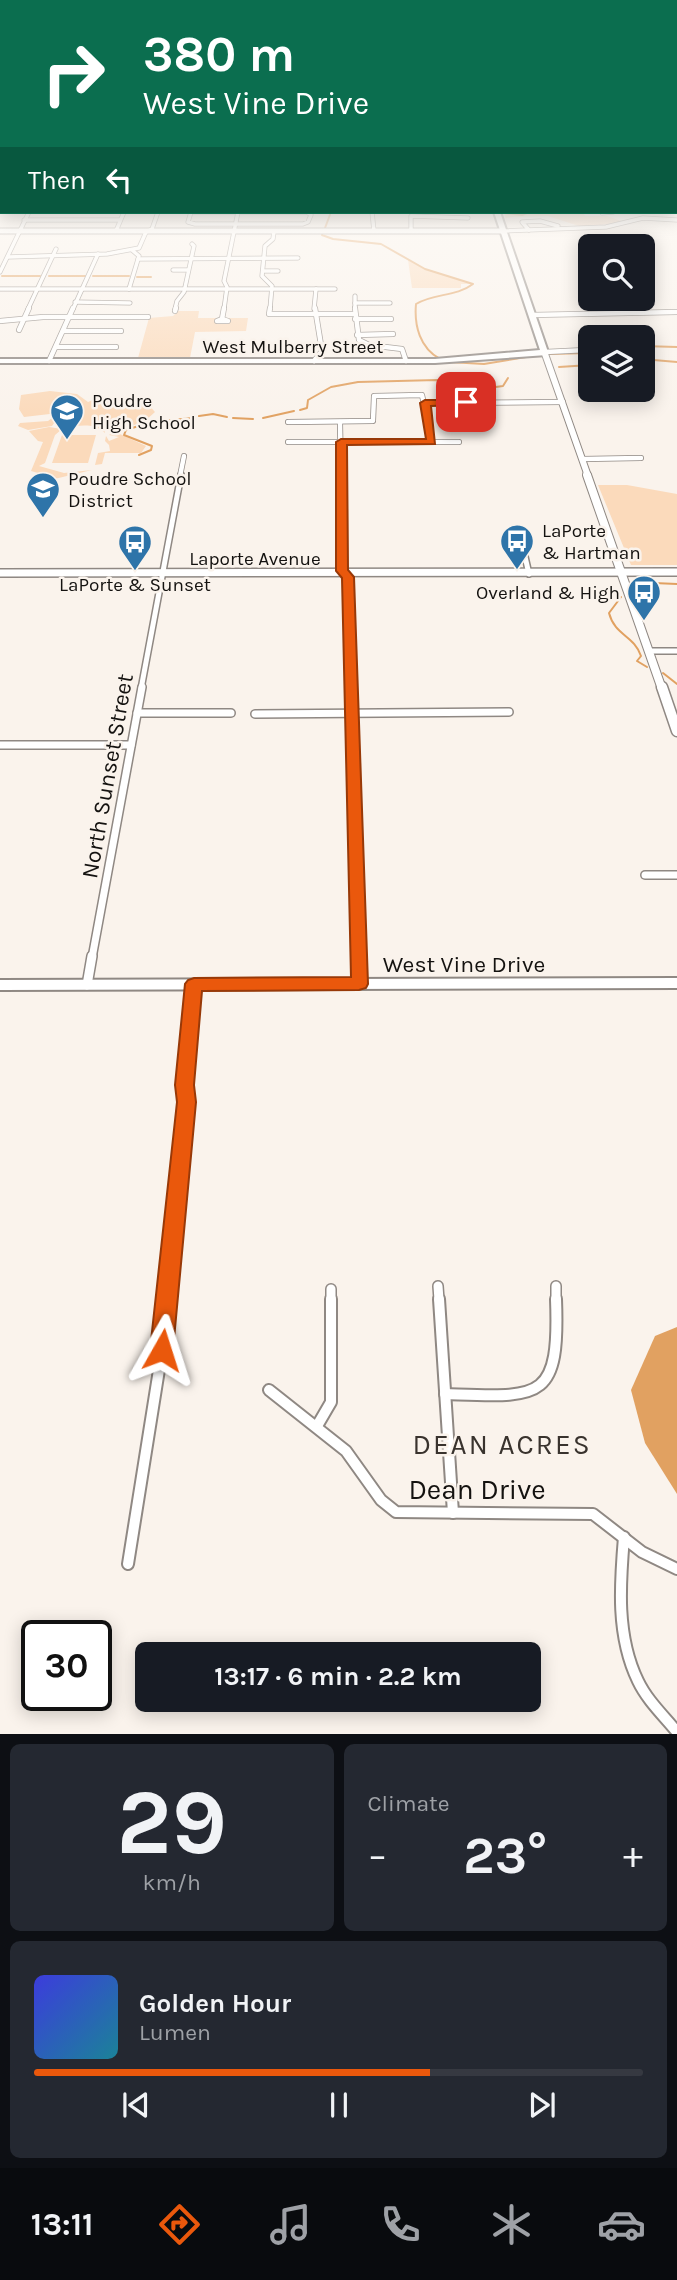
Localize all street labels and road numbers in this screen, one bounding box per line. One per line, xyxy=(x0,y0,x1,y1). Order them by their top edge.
street label: West Mulberry Street xyxy=(203,336,383,358)
street label: Laporte Avenue xyxy=(189,548,321,570)
street label: North Sunset Street xyxy=(76,671,139,881)
street label: West Vine Drive xyxy=(383,951,545,978)
street label: Dean Drive xyxy=(408,1473,546,1506)

